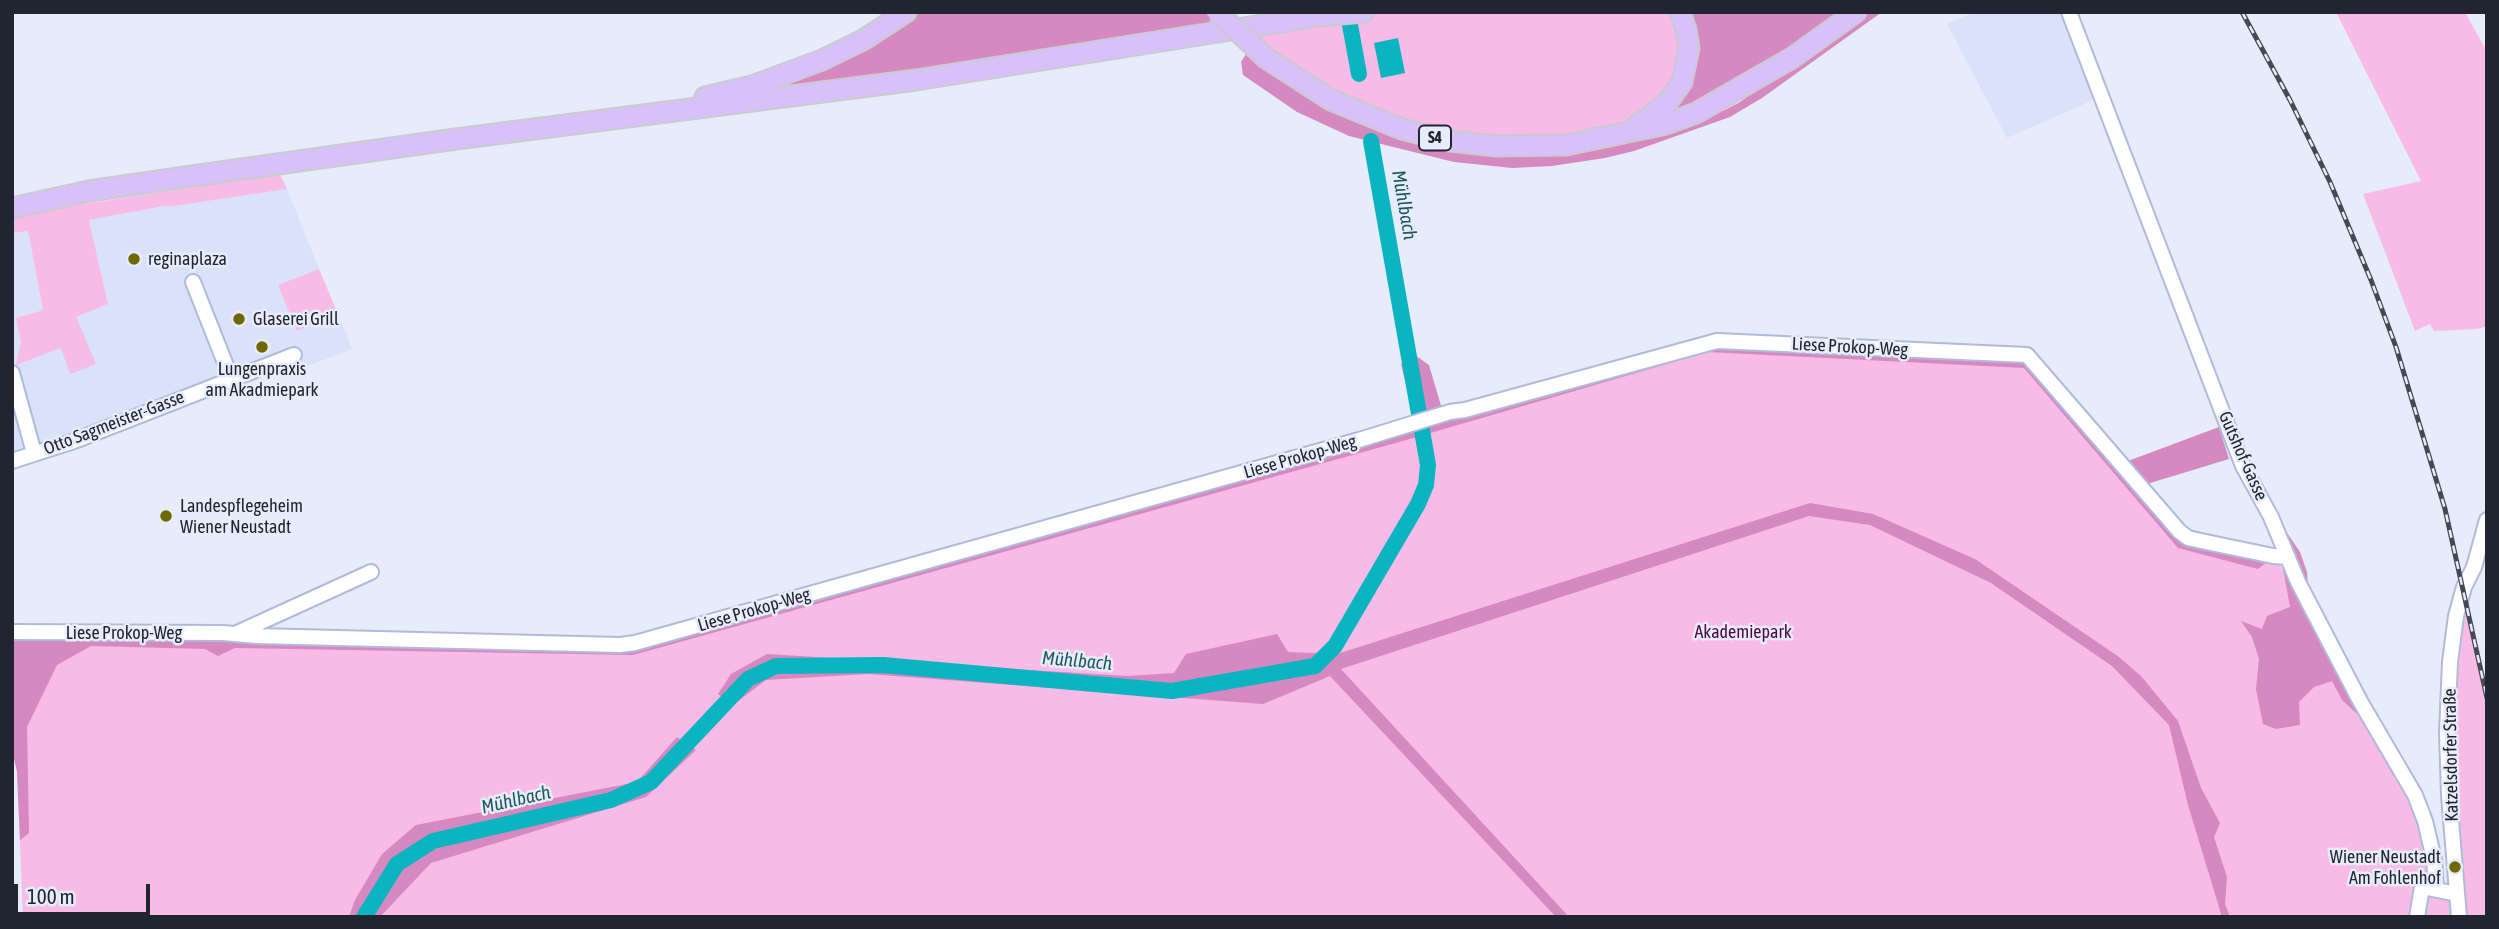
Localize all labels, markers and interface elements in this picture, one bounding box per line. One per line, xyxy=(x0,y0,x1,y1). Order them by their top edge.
road number: S4 xyxy=(1419,126,1451,150)
water label: Mühlbach xyxy=(1387,168,1421,242)
place label: reginaplaza xyxy=(148,248,227,270)
marker: reginaplaza xyxy=(126,251,142,267)
place label: Glaserei Grill xyxy=(253,308,339,330)
marker: Glaserei Grill xyxy=(231,311,247,327)
street label: Liese Prokop-Weg xyxy=(1791,333,1909,361)
marker: Lungenpraxis am Akadmiepark xyxy=(254,339,270,355)
place label: Lungenpraxis am Akadmiepark xyxy=(206,358,318,400)
street label: Otto Sagmeister-Gasse xyxy=(41,386,187,460)
street label: Gutshof-Gasse xyxy=(2214,408,2272,504)
street label: Liese Prokop-Weg xyxy=(1241,431,1359,483)
place label: Landespflegeheim Wiener Neustadt xyxy=(180,495,303,538)
marker: Landespflegeheim Wiener Neustadt xyxy=(158,508,174,524)
street label: Liese Prokop-Weg xyxy=(695,584,813,636)
park label: Akademiepark xyxy=(1694,621,1792,643)
street label: Liese Prokop-Weg xyxy=(66,622,182,644)
water label: Mühlbach xyxy=(1041,647,1113,675)
street label: Katzelsdorfer Straße xyxy=(2439,688,2463,822)
water label: Mühlbach xyxy=(479,781,553,819)
place label: Wiener Neustadt Am Fohlenhof xyxy=(2330,846,2441,888)
marker: Wiener Neustadt Am Fohlenhof xyxy=(2447,859,2463,875)
scale bar xyxy=(18,870,154,914)
text: 100 m xyxy=(27,884,75,908)

